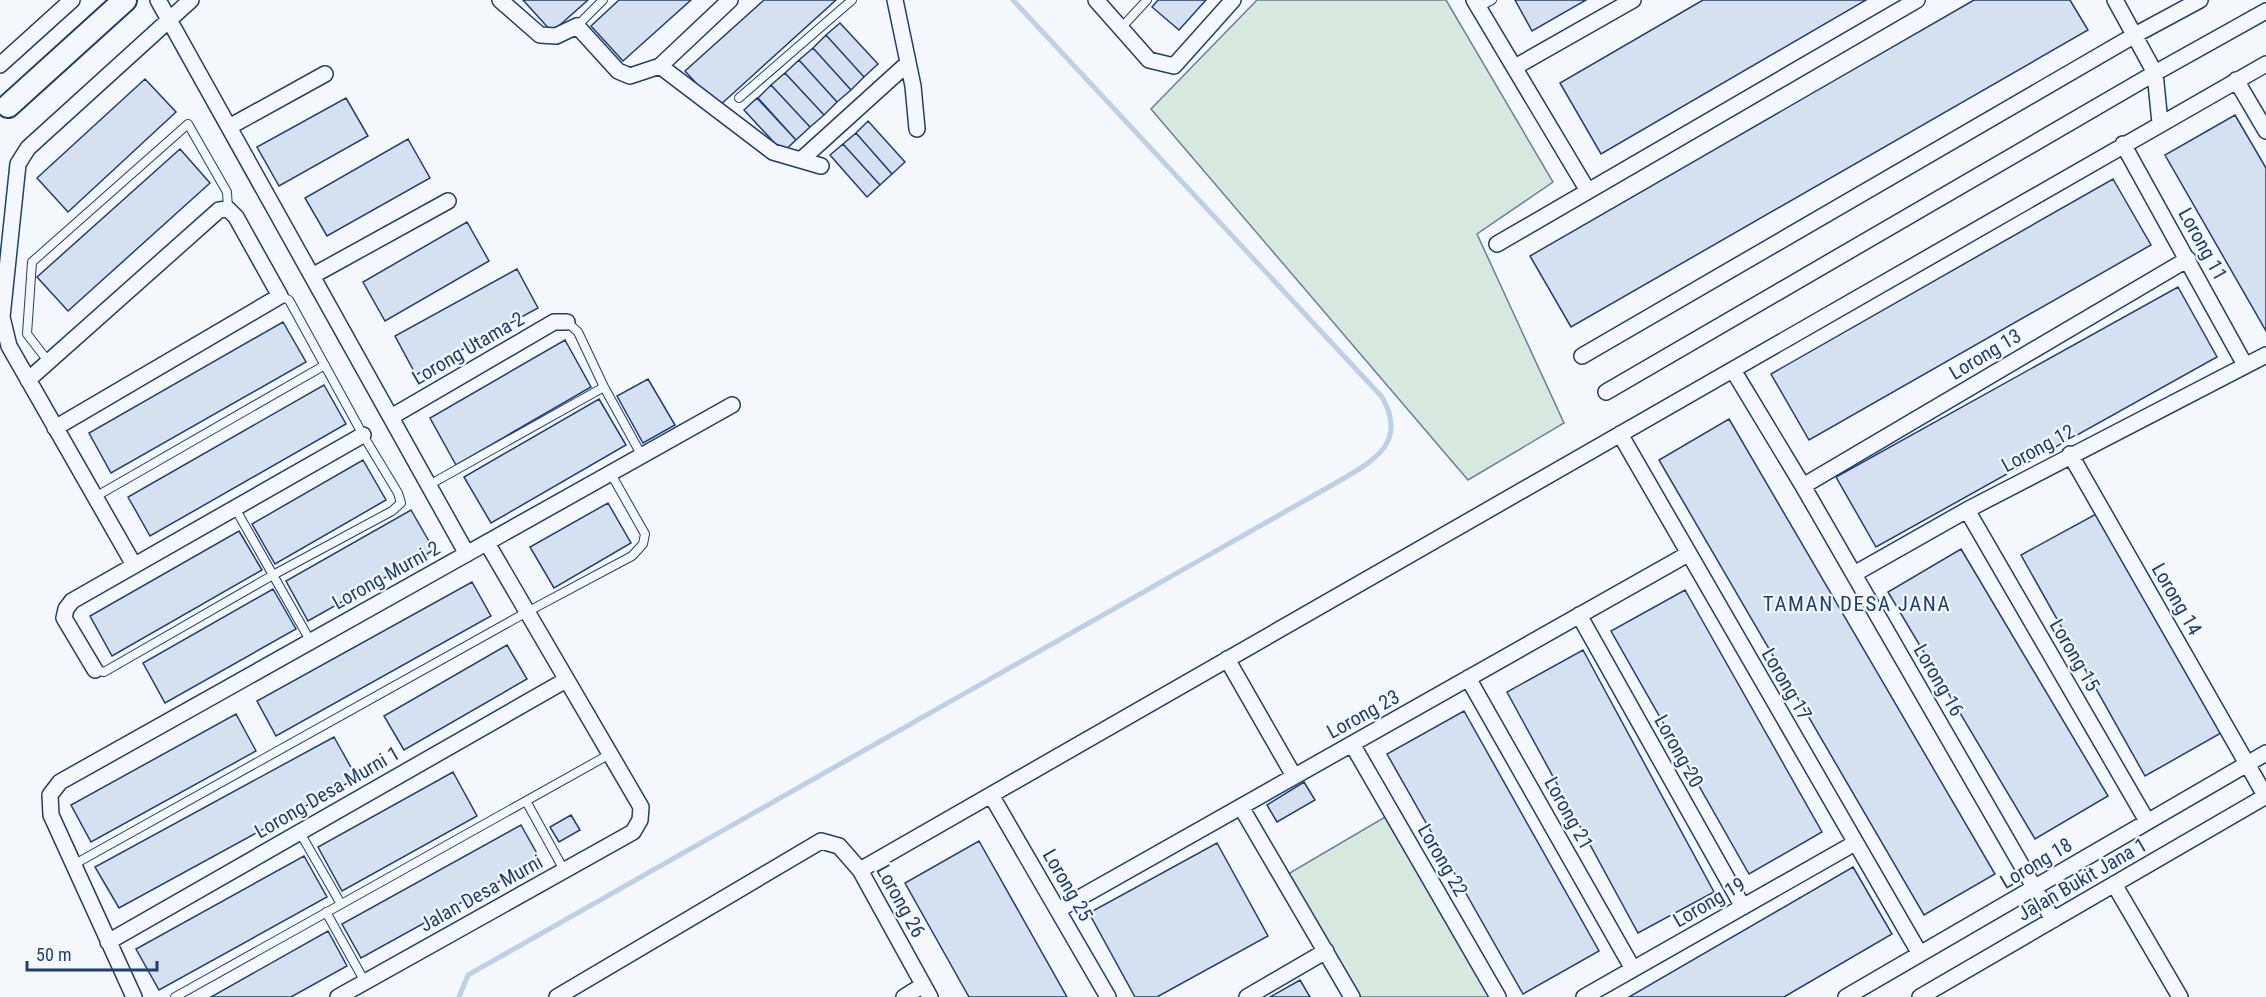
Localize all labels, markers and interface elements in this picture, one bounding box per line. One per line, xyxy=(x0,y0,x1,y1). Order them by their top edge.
street label: Lorong 11 xyxy=(2173,203,2233,285)
street label: Lorong Utama 2 xyxy=(408,306,528,390)
street label: Lorong 13 xyxy=(1945,323,2025,385)
street label: Lorong 12 xyxy=(1997,419,2079,477)
street label: Lorong Murni 2 xyxy=(328,536,444,614)
street label: Lorong 14 xyxy=(2147,559,2207,639)
district label: TAMAN DESA JANA xyxy=(1763,592,1951,616)
street label: Lorong 15 xyxy=(2045,615,2105,695)
street label: Lorong 16 xyxy=(1909,640,1969,720)
street label: Lorong 17 xyxy=(1757,644,1817,724)
street label: Lorong 23 xyxy=(1322,684,1404,744)
street label: Lorong 20 xyxy=(1649,710,1709,792)
street label: Lorong Desa Murni 1 xyxy=(250,741,404,843)
street label: Lorong 21 xyxy=(1539,772,1599,854)
street label: Lorong 22 xyxy=(1413,820,1473,900)
street label: Lorong 18 xyxy=(1996,832,2076,894)
street label: Jalan Bukit Jana 1 xyxy=(2013,832,2151,926)
street label: Lorong 25 xyxy=(1038,845,1098,925)
street label: Jalan Desa Murni xyxy=(415,849,547,937)
street label: Lorong 26 xyxy=(871,860,931,942)
street label: Lorong 19 xyxy=(1669,872,1749,932)
scale bar xyxy=(27,934,158,972)
text: 50 m xyxy=(36,944,71,965)

